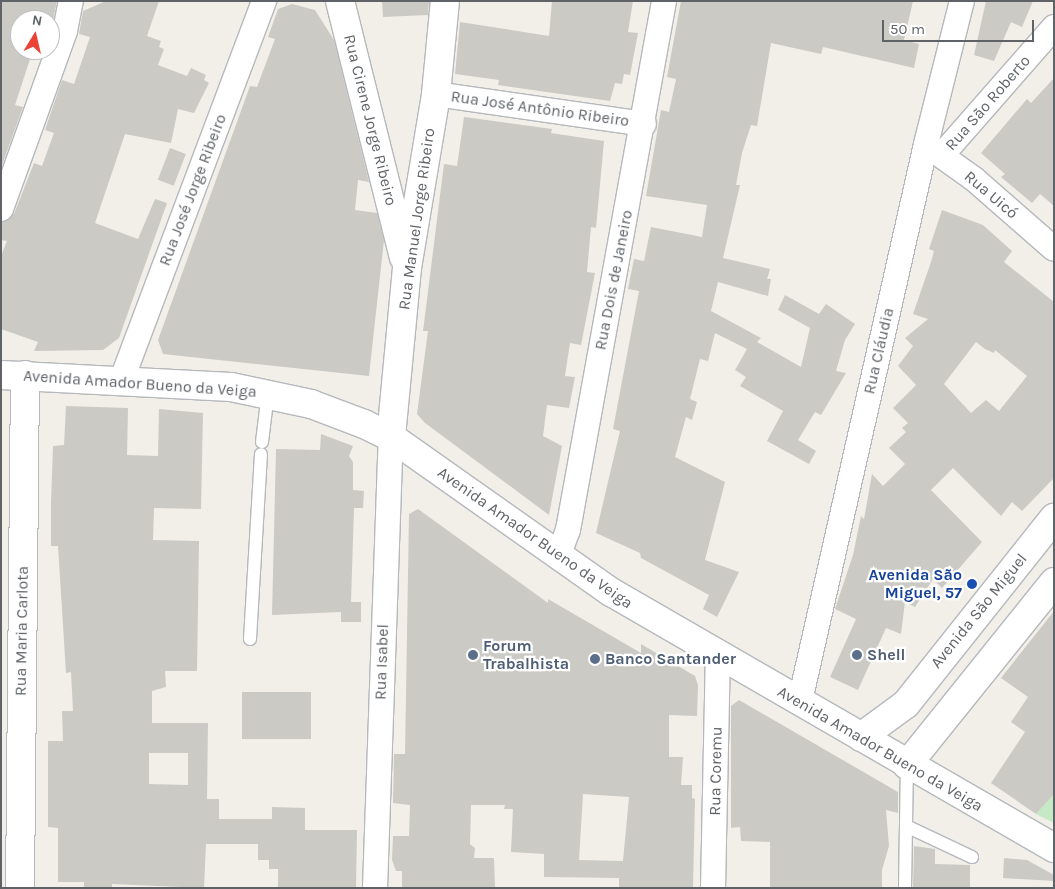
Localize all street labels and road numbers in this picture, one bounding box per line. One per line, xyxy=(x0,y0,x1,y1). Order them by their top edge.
street label: Rua Cirene Jorge Ribeiro xyxy=(339,32,401,208)
street label: Rua São Roberto xyxy=(941,51,1035,155)
street label: Rua José Antônio Ribeiro xyxy=(450,87,630,131)
street label: Rua José Jorge Ribeiro xyxy=(155,111,231,269)
street label: Rua Manuel Jorge Ribeiro xyxy=(395,127,439,311)
street label: Rua Uicó xyxy=(960,167,1022,223)
street label: Rua Dois de Janeiro xyxy=(591,208,637,352)
street label: Rua Cláudia xyxy=(860,306,898,396)
street label: Avenida Amador Bueno da Veiga xyxy=(23,366,257,402)
street label: Avenida Amador Bueno da Veiga xyxy=(434,463,636,613)
street label: Avenida São Miguel xyxy=(927,550,1031,672)
street label: Rua Maria Carlota xyxy=(11,566,33,696)
street label: Rua Isabel xyxy=(371,624,393,700)
street label: Avenida Amador Bueno da Veiga xyxy=(774,682,986,816)
street label: Rua Coremu xyxy=(706,726,726,816)

